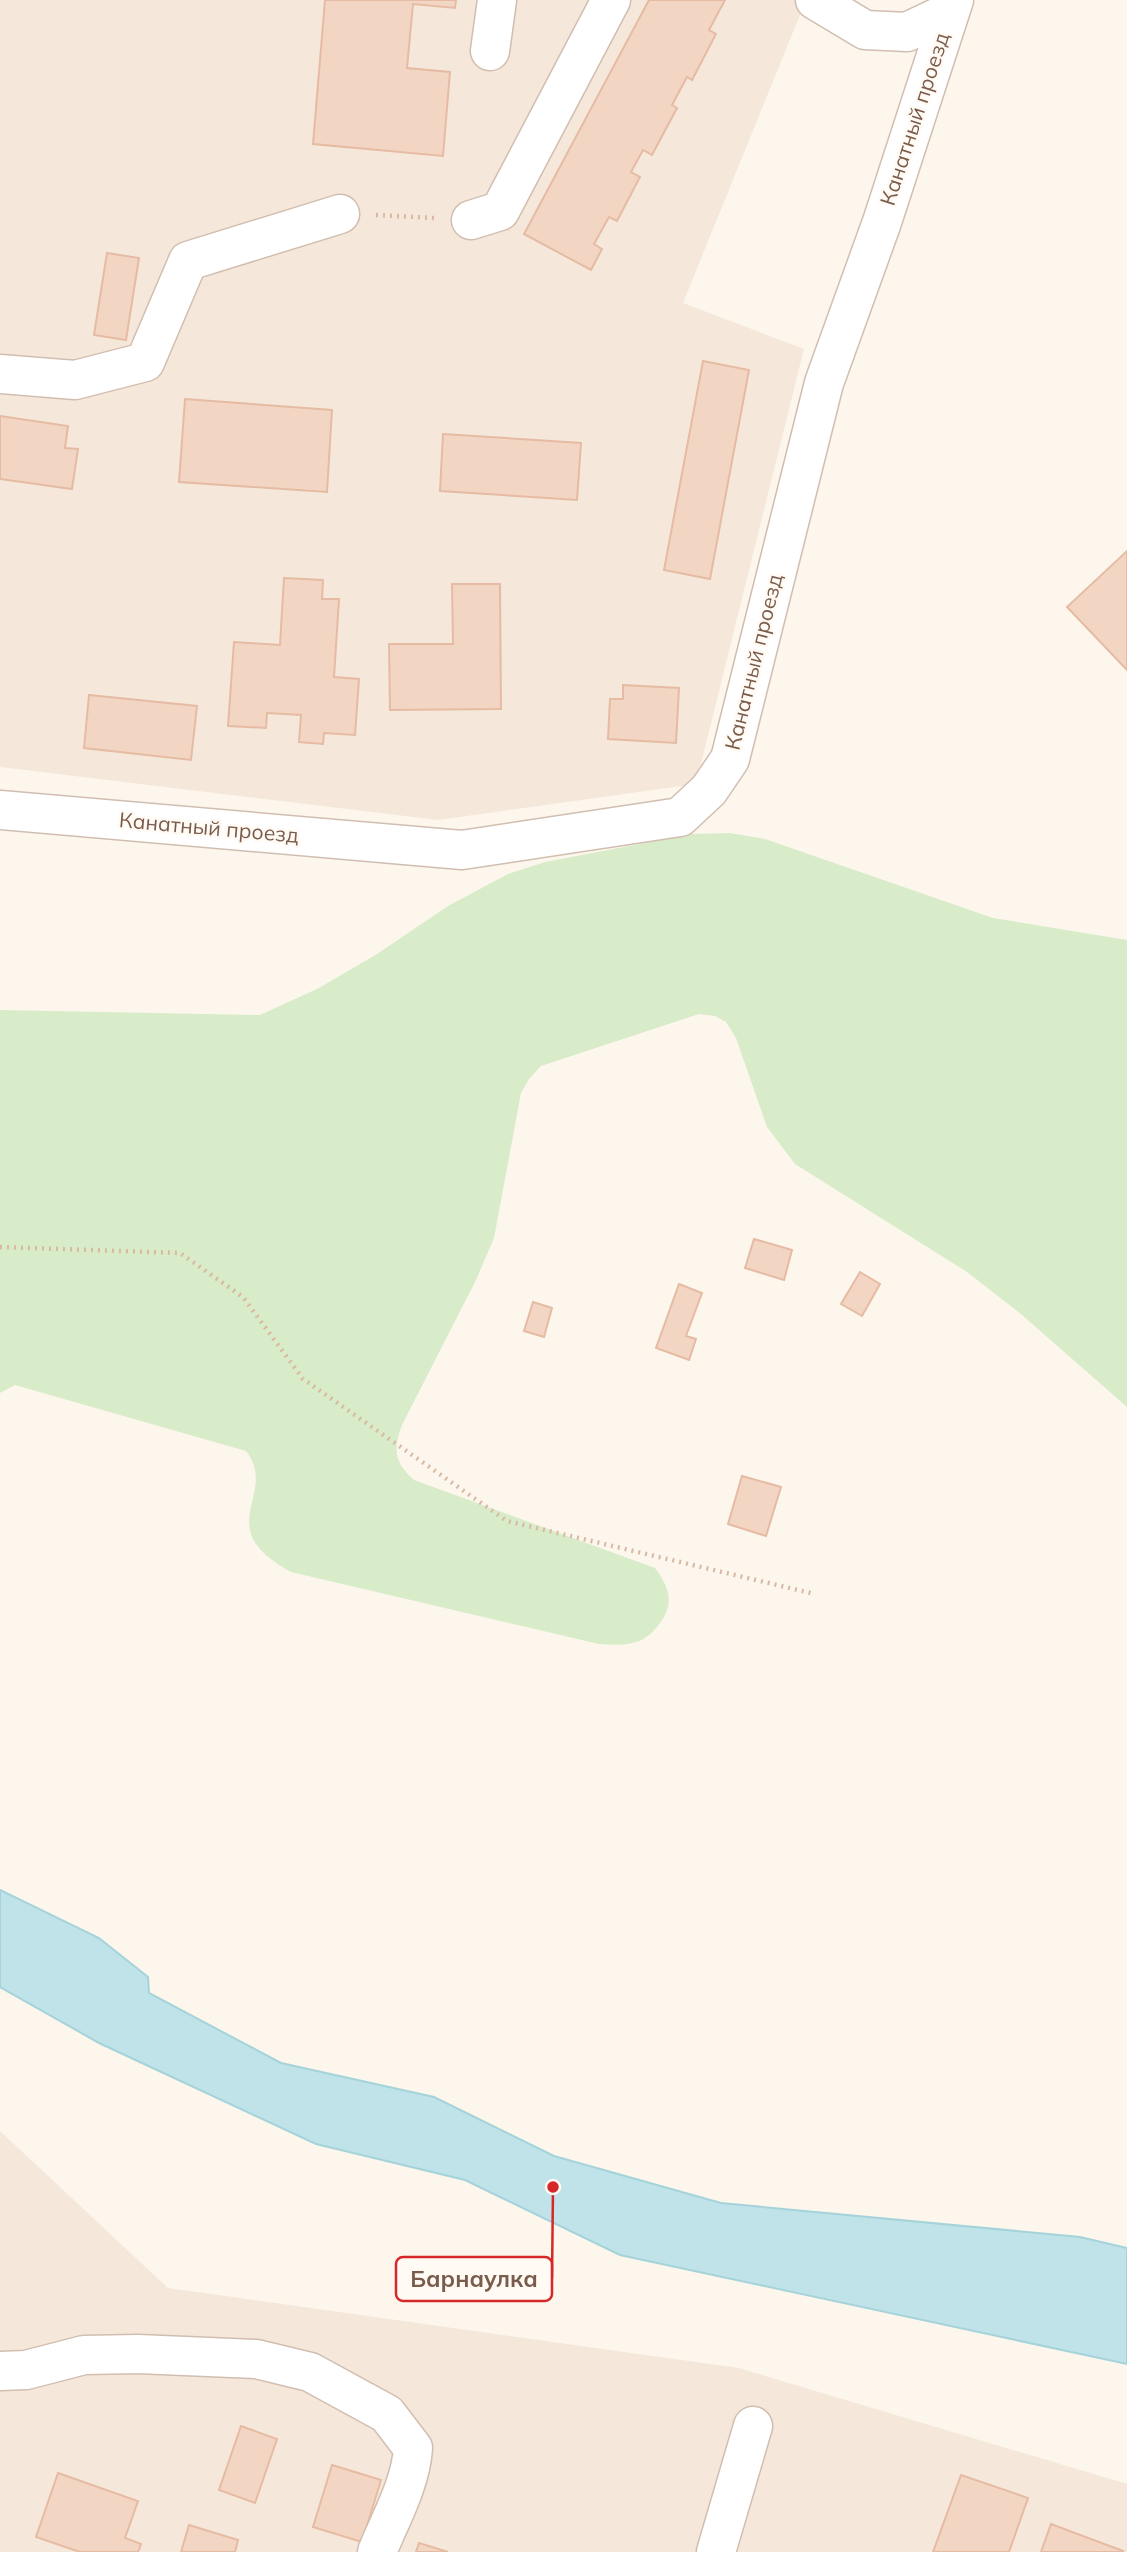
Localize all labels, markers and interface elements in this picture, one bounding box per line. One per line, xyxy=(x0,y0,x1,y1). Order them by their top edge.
street label: Канатный проезд xyxy=(874,29,954,209)
street label: Канатный проезд xyxy=(719,571,788,752)
street label: Канатный проезд xyxy=(118,806,300,848)
callout: Барнаулка xyxy=(396,2257,552,2301)
text: Барнаулка xyxy=(410,2264,538,2293)

